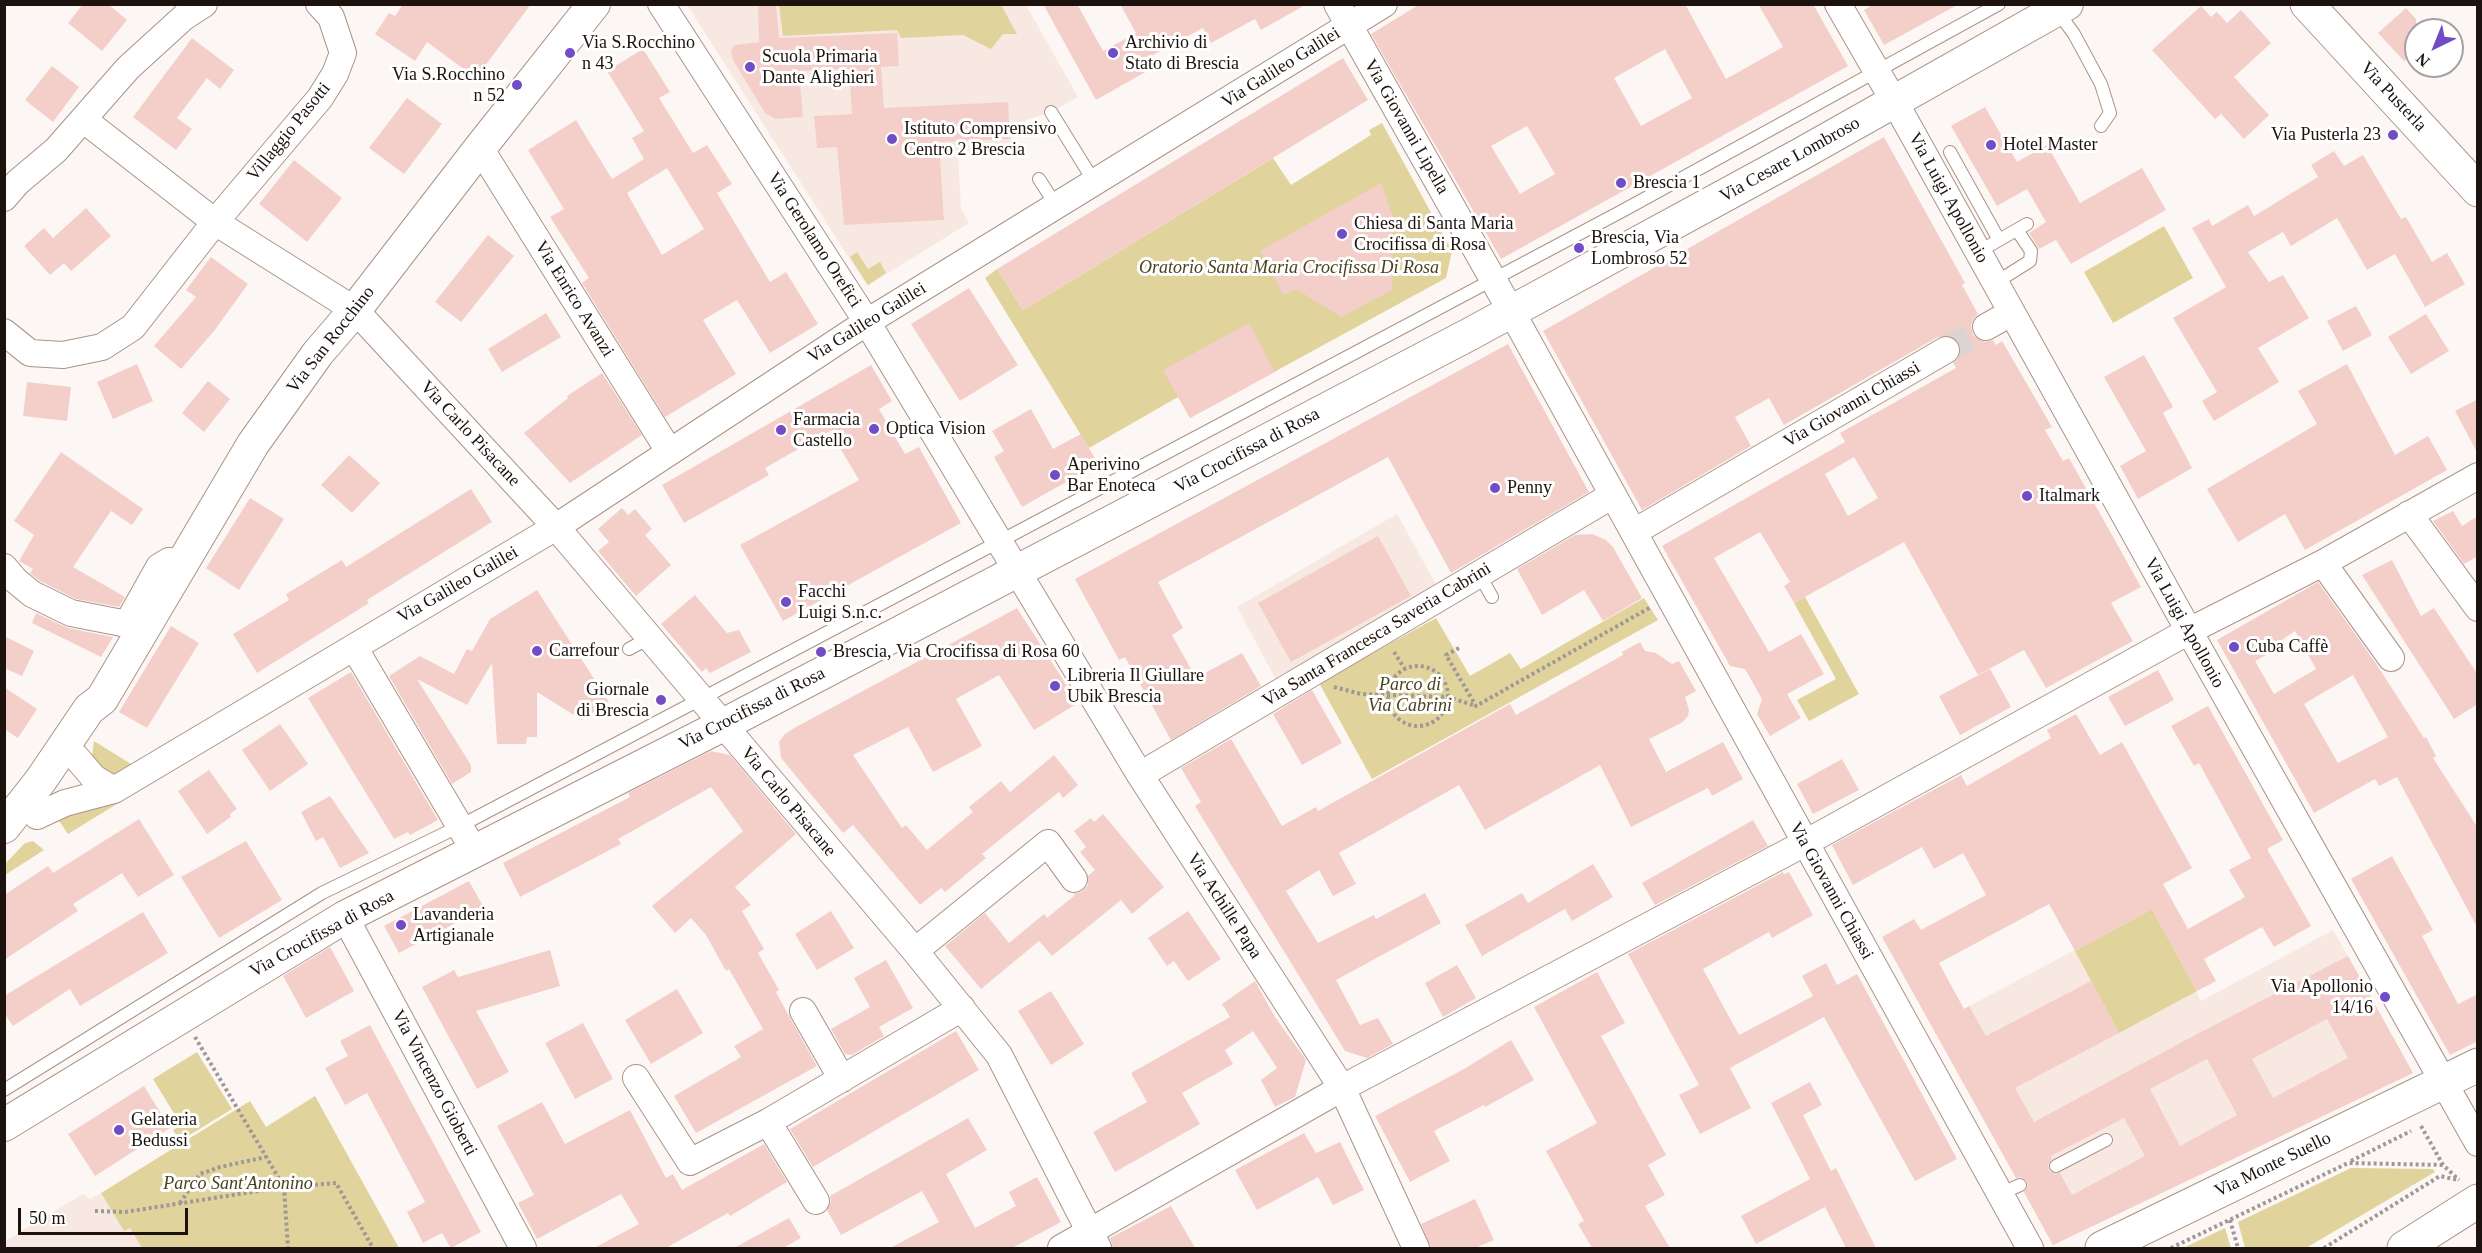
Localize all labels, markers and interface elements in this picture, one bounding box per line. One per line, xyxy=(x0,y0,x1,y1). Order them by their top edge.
north arrow xyxy=(2404,18,2464,78)
street label: Via Galileo Galilei xyxy=(1218,23,1344,113)
place label: Via S.Rocchino n 43 xyxy=(582,32,695,74)
place label: Archivio di Stato di Brescia xyxy=(1125,32,1239,74)
marker: Via S.Rocchino n 43 xyxy=(563,46,577,60)
place label: Scuola Primaria Dante Alighieri xyxy=(762,46,877,88)
marker: Archivio di Stato di Brescia xyxy=(1106,46,1120,60)
text: N xyxy=(2413,50,2433,70)
street label: Via Giovanni Lipella xyxy=(1359,56,1453,198)
street label: Via Pusterla xyxy=(2355,58,2431,136)
marker: Scuola Primaria Dante Alighieri xyxy=(743,60,757,74)
place label: Via S.Rocchino n 52 xyxy=(392,64,505,106)
street label: Villaggio Pasotti xyxy=(243,78,335,186)
marker: Via S.Rocchino n 52 xyxy=(510,78,524,92)
street label: Via Cesare Lombroso xyxy=(1716,113,1864,207)
place label: Istituto Comprensivo Centro 2 Brescia xyxy=(904,118,1056,160)
place label: Via Pusterla 23 xyxy=(2271,124,2381,146)
marker: Via Pusterla 23 xyxy=(2386,128,2400,142)
street label: Via Luigi Apollonio xyxy=(1903,129,1993,267)
marker: Istituto Comprensivo Centro 2 Brescia xyxy=(885,132,899,146)
place label: Hotel Master xyxy=(2003,134,2097,156)
marker: Hotel Master xyxy=(1984,138,1998,152)
street label: Via Gerolamo Orefici xyxy=(762,168,866,312)
place label: Brescia 1 xyxy=(1633,172,1700,194)
marker: Brescia 1 xyxy=(1614,176,1628,190)
place label: Chiesa di Santa Maria Crocifissa di Rosa xyxy=(1354,213,1513,256)
marker: Chiesa di Santa Maria Crocifissa di Rosa xyxy=(1335,227,1349,241)
place label: Brescia, Via Lombroso 52 xyxy=(1591,227,1687,270)
street label: Via Enrico Avanzi xyxy=(530,237,618,361)
marker: Brescia, Via Lombroso 52 xyxy=(1572,241,1586,255)
park label: Oratorio Santa Maria Crocifissa Di Rosa xyxy=(1139,257,1439,279)
street label: Via Galileo Galilei xyxy=(804,278,930,368)
street label: Via San Rocchino xyxy=(283,282,379,398)
street label: Via Giovanni Chiassi xyxy=(1780,357,1924,453)
street label: Via Carlo Pisacane xyxy=(415,377,525,491)
street label: Via Crocifissa di Rosa xyxy=(1171,404,1323,498)
place label: Farmacia Castello xyxy=(793,409,860,452)
place label: Optica Vision xyxy=(886,418,985,440)
marker: Optica Vision xyxy=(867,422,881,436)
marker: Farmacia Castello xyxy=(774,423,788,437)
place label: Aperivino Bar Enoteca xyxy=(1067,454,1155,496)
marker: Aperivino Bar Enoteca xyxy=(1048,468,1062,482)
place label: Penny xyxy=(1507,477,1552,499)
marker: Penny xyxy=(1488,481,1502,495)
place label: Italmark xyxy=(2039,485,2100,507)
marker: Italmark xyxy=(2020,489,2034,503)
street label: Via Galileo Galilei xyxy=(394,542,522,628)
street label: Via Luigi Apollonio xyxy=(2139,554,2229,692)
street label: Via Santa Francesca Saveria Cabrini xyxy=(1259,558,1495,712)
place label: Facchi Luigi S.n.c. xyxy=(798,581,882,624)
marker: Facchi Luigi S.n.c. xyxy=(779,595,793,609)
place label: Cuba Caffè xyxy=(2246,636,2328,658)
place label: Carrefour xyxy=(549,640,619,662)
marker: Cuba Caffè xyxy=(2227,640,2241,654)
place label: Brescia, Via Crocifissa di Rosa 60 xyxy=(833,641,1080,663)
marker: Carrefour xyxy=(530,644,544,658)
marker: Brescia, Via Crocifissa di Rosa 60 xyxy=(814,645,828,659)
street label: Via Crocifissa di Rosa xyxy=(675,663,829,755)
place label: Libreria Il Giullare Ubik Brescia xyxy=(1067,665,1204,708)
park label: Parco di Via Cabrini xyxy=(1368,674,1452,716)
place label: Giornale di Brescia xyxy=(577,679,649,722)
marker: Libreria Il Giullare Ubik Brescia xyxy=(1048,679,1062,693)
marker: Giornale di Brescia xyxy=(654,693,668,707)
street label: Via Carlo Pisacane xyxy=(736,743,840,861)
street label: Via Giovanni Chiassi xyxy=(1784,818,1878,964)
street label: Via Achille Papa xyxy=(1182,849,1266,963)
street label: Via Crocifissa di Rosa xyxy=(246,885,398,983)
place label: Lavanderia Artigianale xyxy=(413,904,494,946)
marker: Lavanderia Artigianale xyxy=(394,918,408,932)
place label: Via Apollonio 14/16 xyxy=(2271,976,2373,1018)
marker: Via Apollonio 14/16 xyxy=(2378,990,2392,1004)
street label: Via Vincenzo Gioberti xyxy=(386,1007,482,1159)
place label: Gelateria Bedussi xyxy=(131,1109,197,1152)
marker: Gelateria Bedussi xyxy=(112,1123,126,1137)
street label: Via Monte Suello xyxy=(2211,1127,2335,1203)
park label: Parco Sant'Antonino xyxy=(163,1173,313,1195)
scale bar xyxy=(21,1196,190,1234)
text: 50 m xyxy=(29,1208,66,1228)

